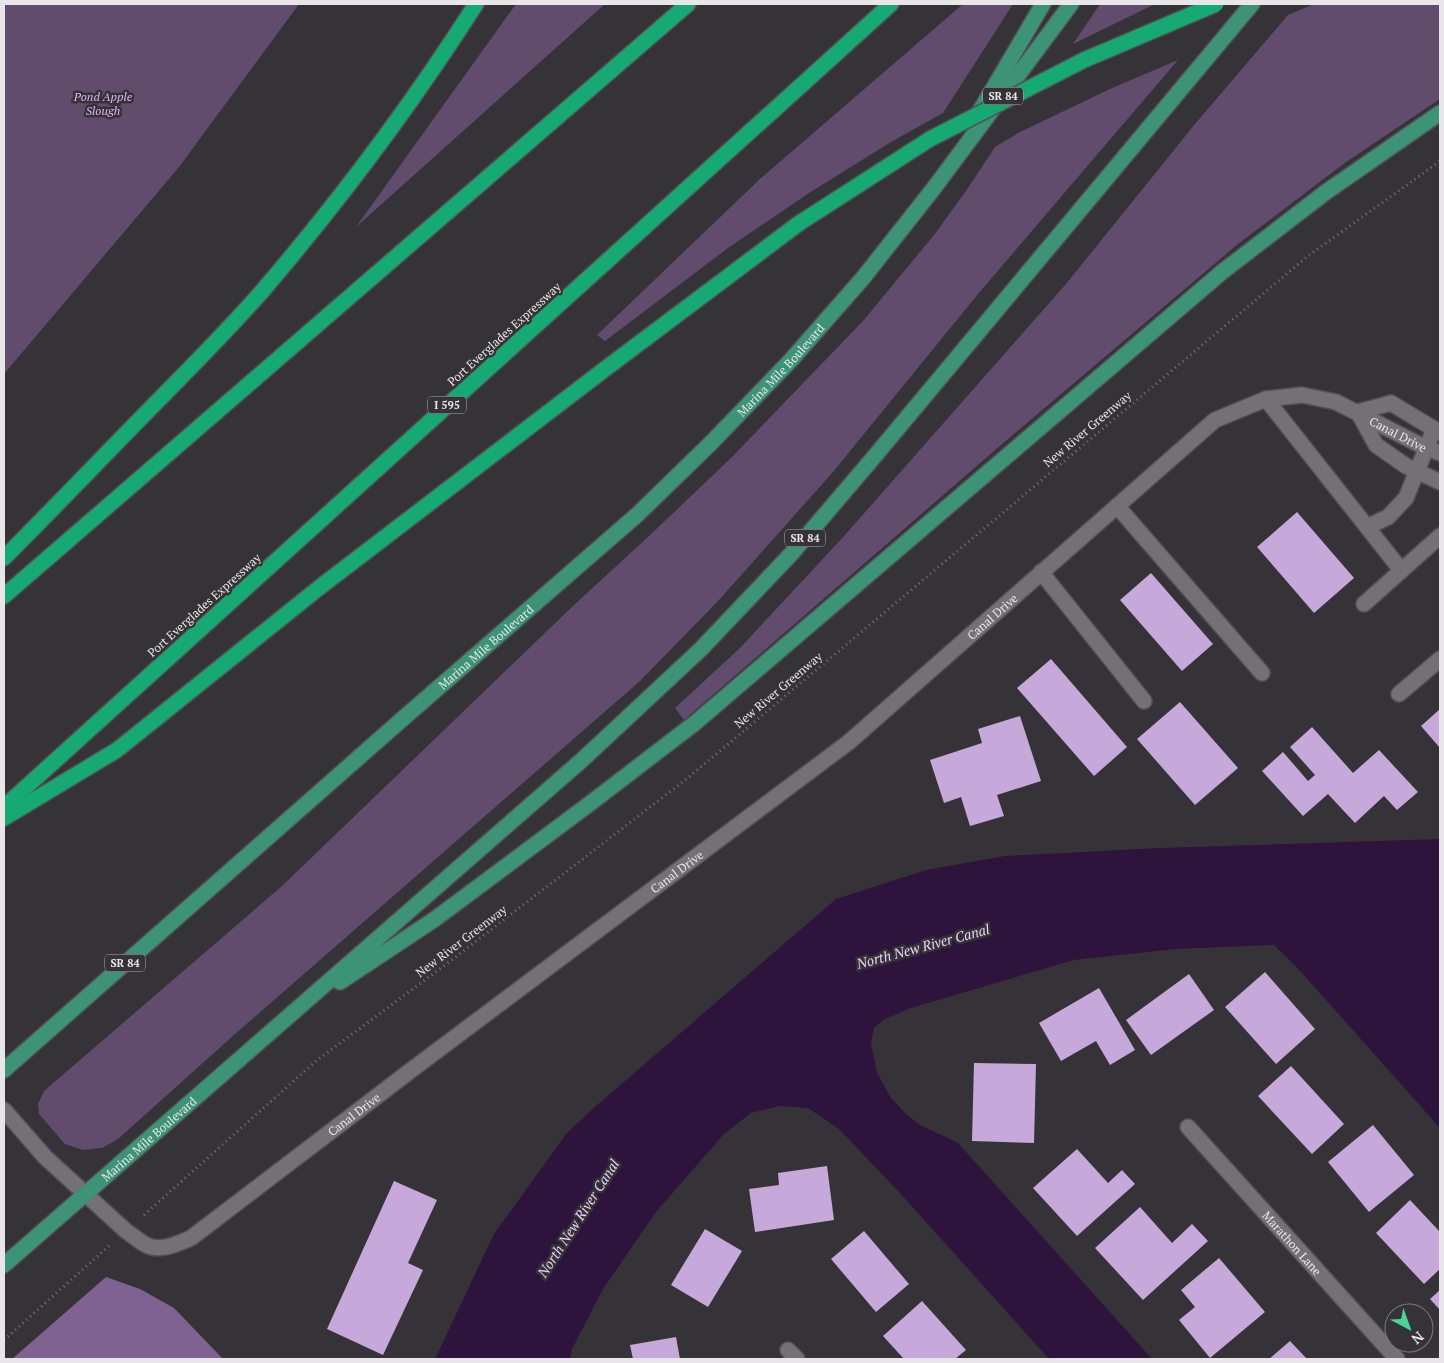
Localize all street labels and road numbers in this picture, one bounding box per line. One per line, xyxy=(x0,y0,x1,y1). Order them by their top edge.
road number: SR 84 xyxy=(983,88,1023,104)
street label: Port Everglades Expressway xyxy=(444,278,565,389)
street label: Marina Mile Boulevard xyxy=(734,320,827,419)
street label: New River Greenway xyxy=(1040,387,1135,470)
road number: I 595 xyxy=(428,396,466,414)
street label: Canal Drive xyxy=(1367,413,1429,455)
road number: SR 84 xyxy=(785,530,825,546)
street label: Port Everglades Expressway xyxy=(144,549,265,660)
street label: Canal Drive xyxy=(964,590,1020,642)
street label: Marina Mile Boulevard xyxy=(435,601,536,692)
street label: New River Greenway xyxy=(731,648,826,731)
street label: Canal Drive xyxy=(647,847,706,896)
street label: New River Greenway xyxy=(413,901,510,980)
road number: SR 84 xyxy=(105,954,145,971)
street label: Canal Drive xyxy=(324,1089,383,1139)
street label: Marina Mile Boulevard xyxy=(98,1093,199,1184)
street label: Marathon Lane xyxy=(1260,1208,1325,1278)

